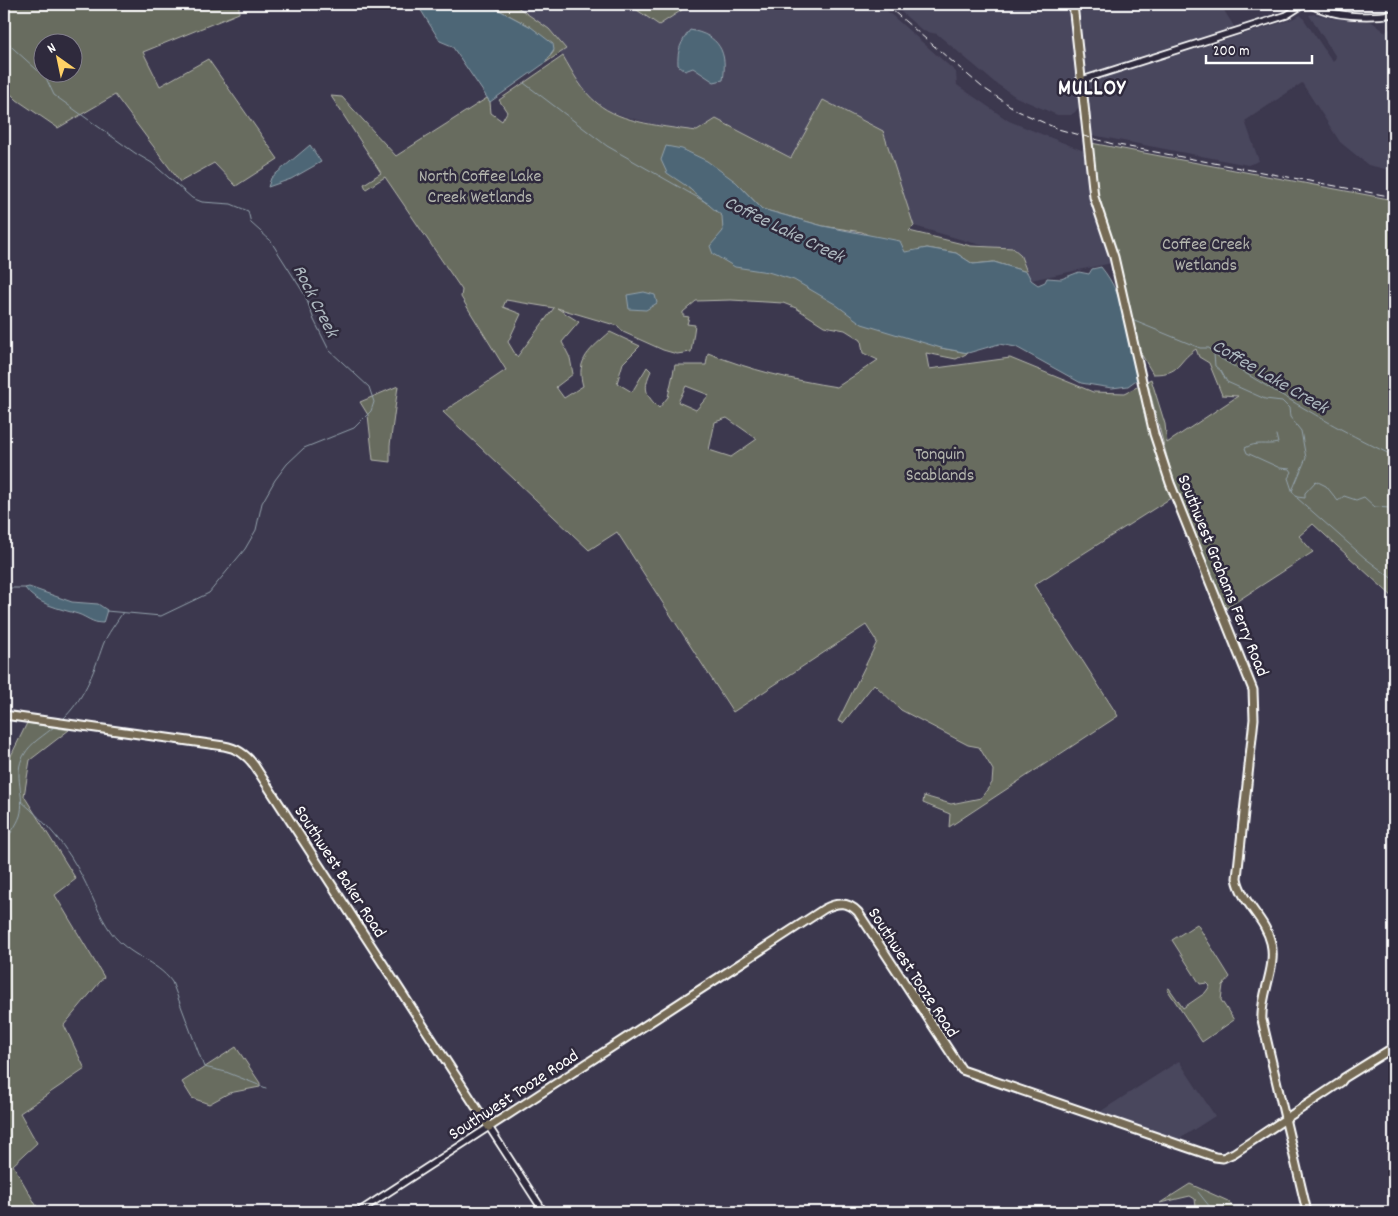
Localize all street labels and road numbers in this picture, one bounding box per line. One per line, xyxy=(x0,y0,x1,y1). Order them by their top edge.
street label: Southwest Grahams Ferry Road xyxy=(1170,471,1274,681)
street label: Southwest Baker Road xyxy=(287,801,391,943)
street label: Southwest Tooze Road xyxy=(860,903,963,1043)
street label: Southwest Tooze Road xyxy=(444,1045,584,1148)

